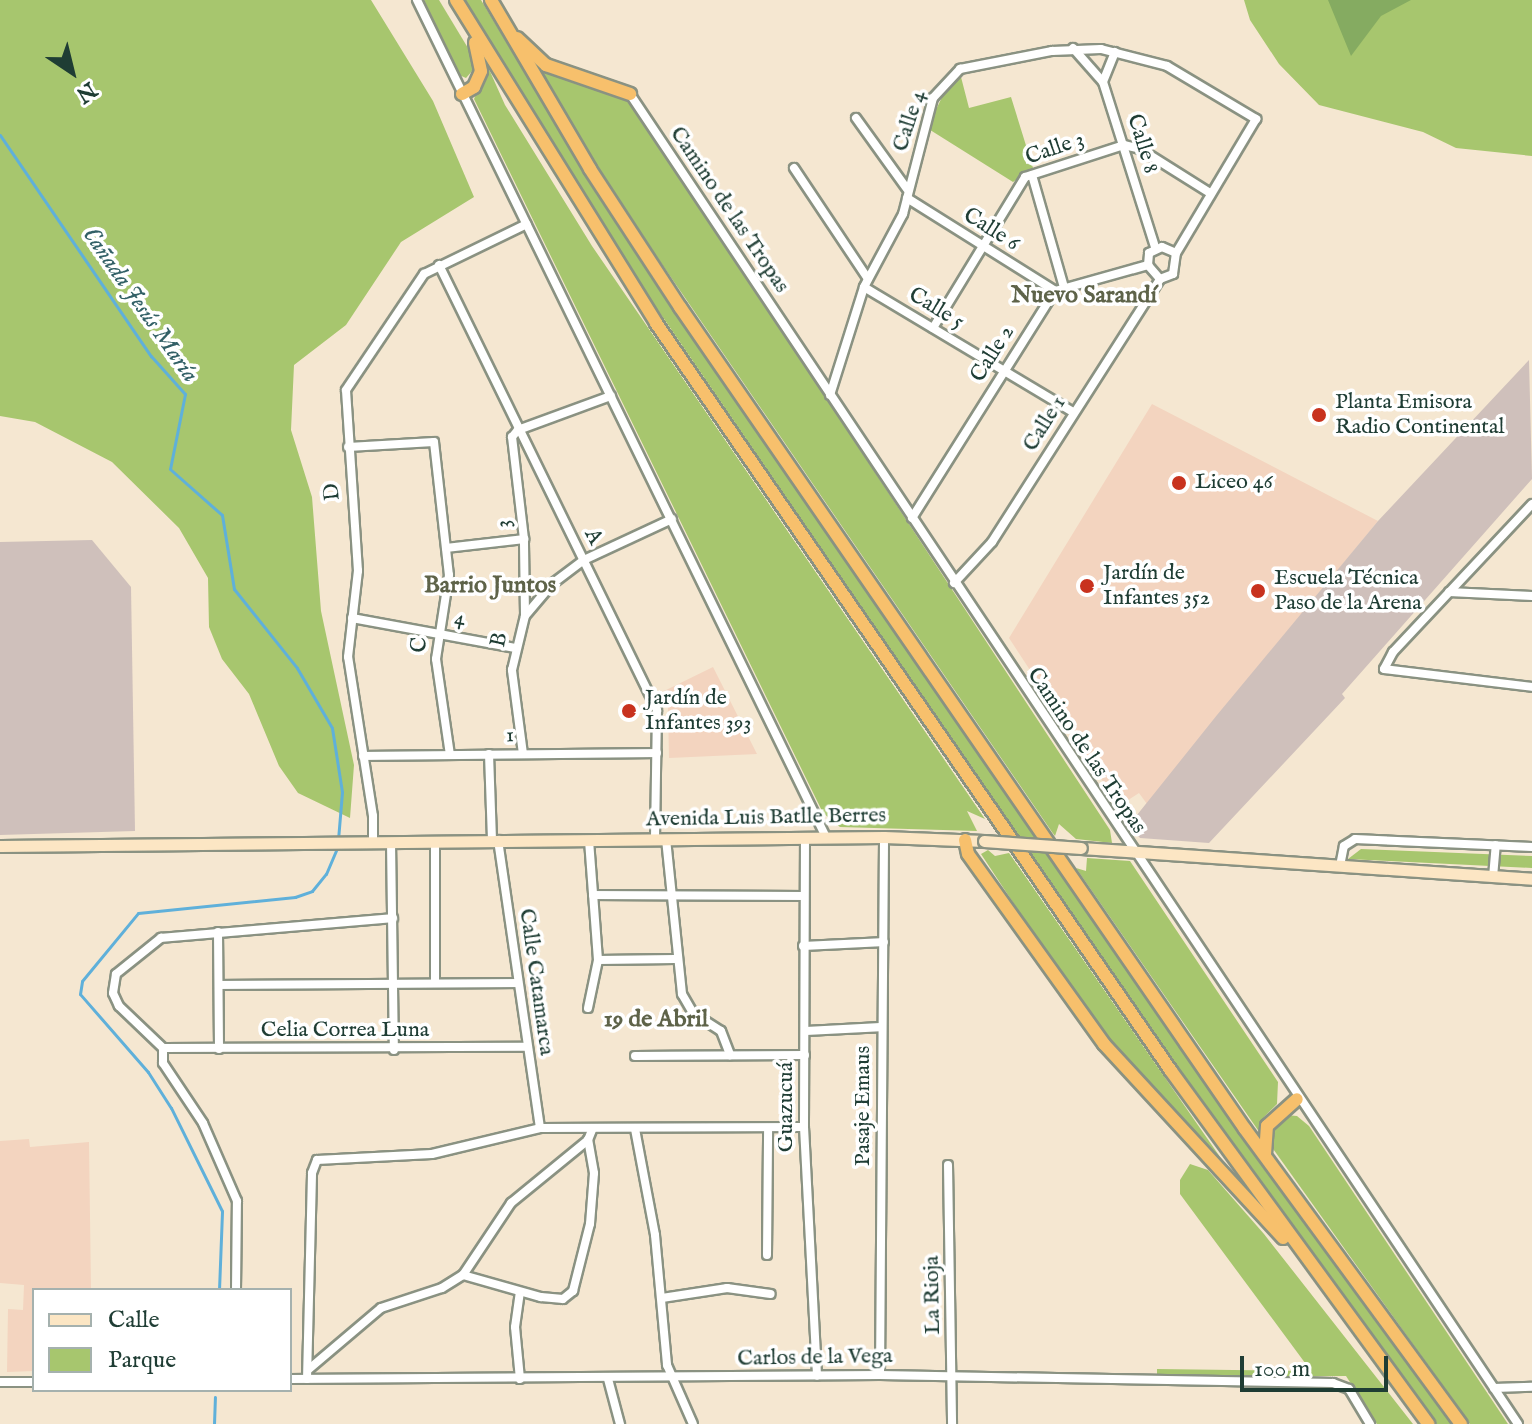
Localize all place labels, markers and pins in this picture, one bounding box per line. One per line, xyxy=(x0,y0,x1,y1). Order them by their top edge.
place label: Planta Emisora Radio Continental xyxy=(1335,389,1504,440)
marker: Planta Emisora Radio Continental xyxy=(1310,406,1328,424)
place label: Liceo 46 xyxy=(1195,470,1273,496)
marker: Liceo 46 xyxy=(1170,474,1188,492)
place label: Jardín de Infantes 352 xyxy=(1103,560,1210,612)
place label: Escuela Técnica Paso de la Arena xyxy=(1274,565,1422,616)
marker: Jardín de Infantes 352 xyxy=(1078,577,1096,595)
marker: Escuela Técnica Paso de la Arena xyxy=(1249,582,1267,600)
place label: Jardín de Infantes 393 xyxy=(645,685,752,736)
marker: Jardín de Infantes 393 xyxy=(620,702,638,720)

